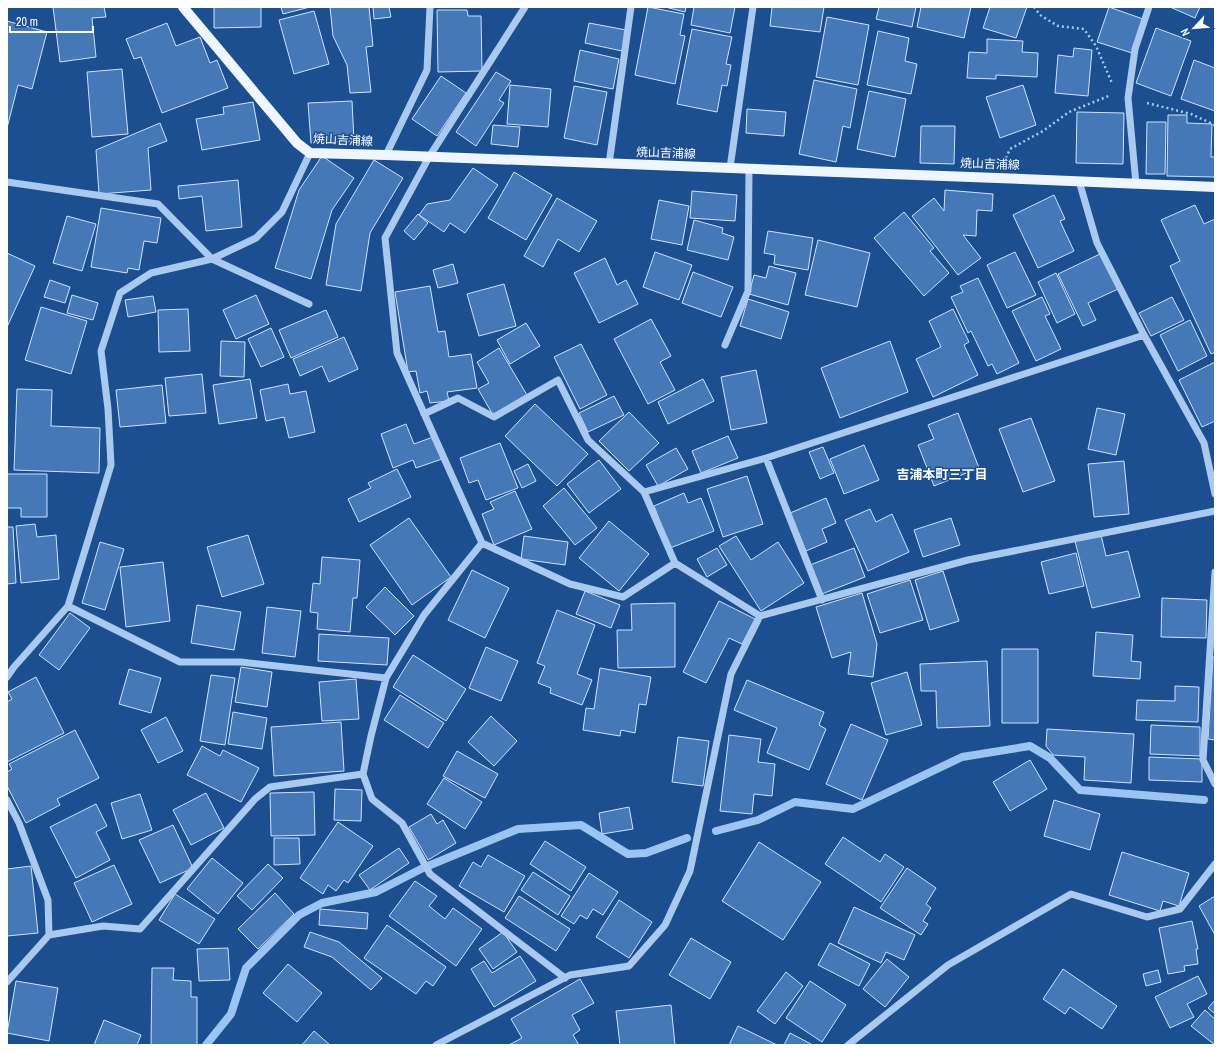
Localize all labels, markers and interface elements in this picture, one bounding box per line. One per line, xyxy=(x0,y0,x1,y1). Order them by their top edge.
scale bar xyxy=(10,8,93,34)
north arrow xyxy=(1174,8,1214,48)
text: 20 m xyxy=(16,14,38,30)
text: N xyxy=(1177,26,1193,38)
street label: 焼山吉浦線 xyxy=(313,130,373,150)
street label: 焼山吉浦線 xyxy=(636,144,696,162)
street label: 焼山吉浦線 xyxy=(960,155,1020,173)
district label: 吉浦本町三丁目 xyxy=(896,466,988,483)

